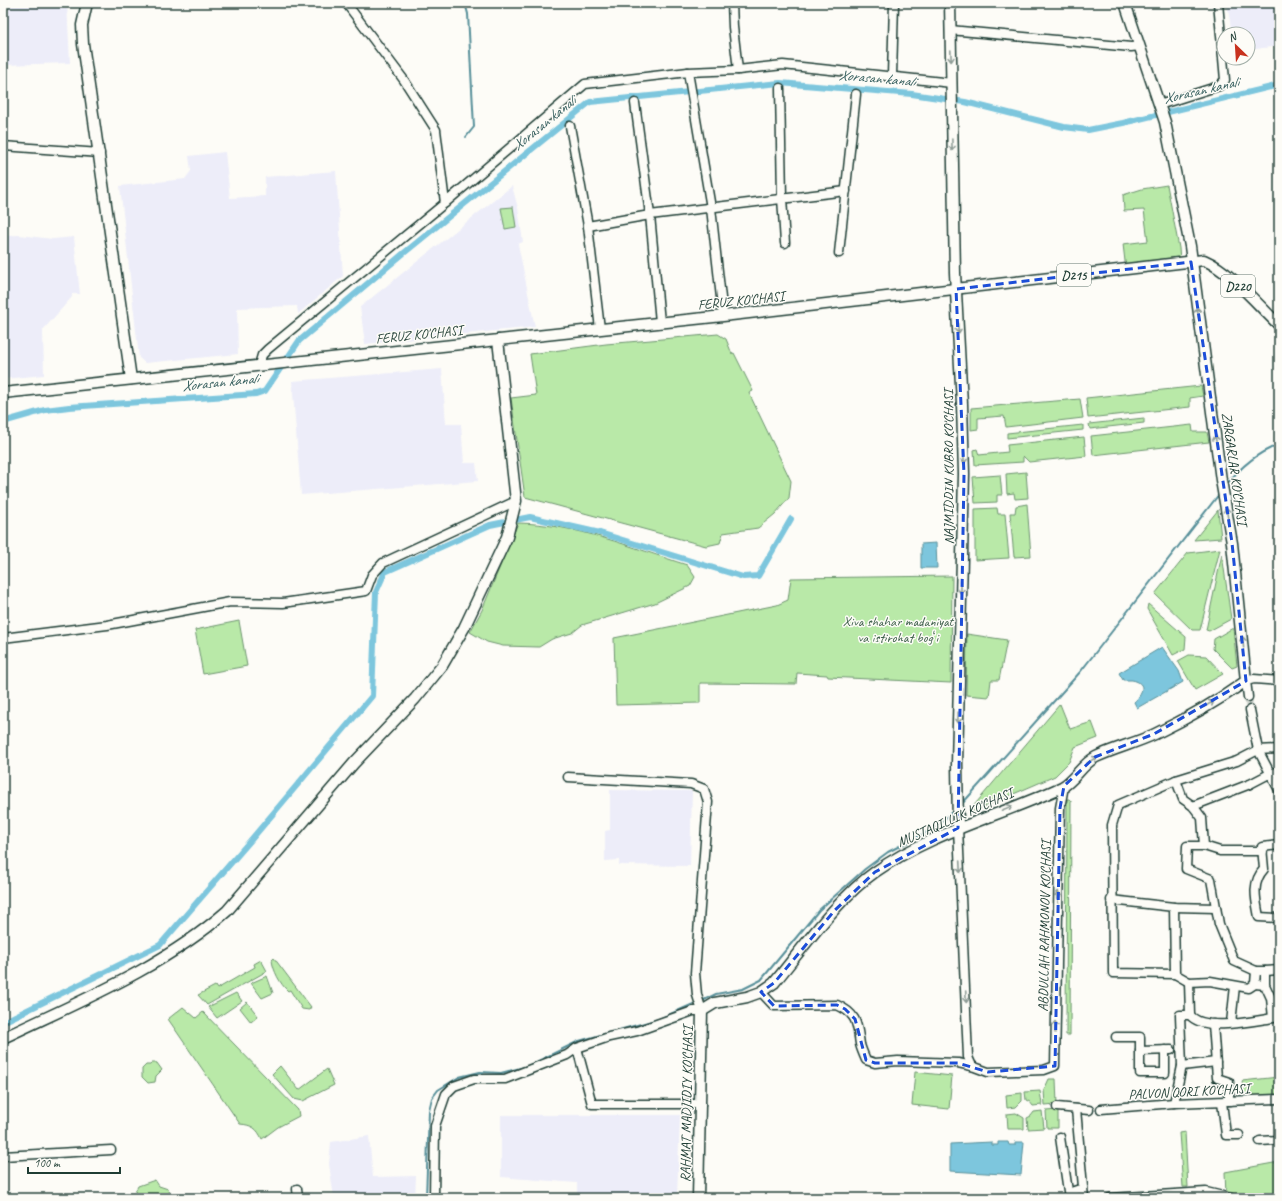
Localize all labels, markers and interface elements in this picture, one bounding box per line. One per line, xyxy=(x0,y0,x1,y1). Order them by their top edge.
north arrow xyxy=(1216,26,1256,66)
text: N xyxy=(1226,28,1240,45)
one-way arrow xyxy=(947,49,955,62)
water label: Xorasan kanali xyxy=(838,66,920,92)
water label: Xorasan kanali xyxy=(1162,72,1244,108)
water label: Xorasan kanali xyxy=(509,89,583,155)
one-way arrow xyxy=(948,138,956,151)
road number: D215 xyxy=(1057,264,1091,286)
road number: D220 xyxy=(1221,275,1255,297)
street label: FERUZ KO'CHASI xyxy=(697,287,789,314)
one-way arrow xyxy=(1194,307,1202,320)
street label: FERUZ KO'CHASI xyxy=(375,321,467,348)
one-way arrow xyxy=(955,321,962,334)
water label: Xorasan kanali xyxy=(181,369,263,396)
street label: NAJMIDDIN KUBRO KO'CHASI xyxy=(940,386,957,545)
street label: ZARGARLAR KO'CHASI xyxy=(1218,411,1251,530)
one-way arrow xyxy=(1212,435,1220,448)
one-way arrow xyxy=(960,451,967,464)
one-way arrow xyxy=(1222,507,1230,520)
one-way arrow xyxy=(958,581,965,594)
park label: Xiva shahar madaniyat va istirohat bogʻi xyxy=(843,613,955,646)
one-way arrow xyxy=(1239,636,1247,649)
one-way arrow xyxy=(1203,699,1215,707)
one-way arrow xyxy=(954,711,962,724)
one-way arrow xyxy=(1086,755,1098,763)
street label: MUSTAQILLIK KO'CHASI xyxy=(895,783,1019,851)
one-way arrow xyxy=(1001,804,1013,812)
street label: ABDULLAH RAHMONOV KO'CHASI xyxy=(1035,837,1055,1012)
one-way arrow xyxy=(956,860,963,873)
one-way arrow xyxy=(1054,891,1062,904)
one-way arrow xyxy=(962,990,969,1003)
one-way arrow xyxy=(1051,1021,1059,1034)
street label: RAHMAT MADJIDIY KO'CHASI xyxy=(677,1022,696,1182)
street label: PALVON QORI KO'CHASI xyxy=(1128,1080,1254,1103)
scale bar xyxy=(28,1149,120,1175)
text: 100 m xyxy=(34,1155,61,1171)

